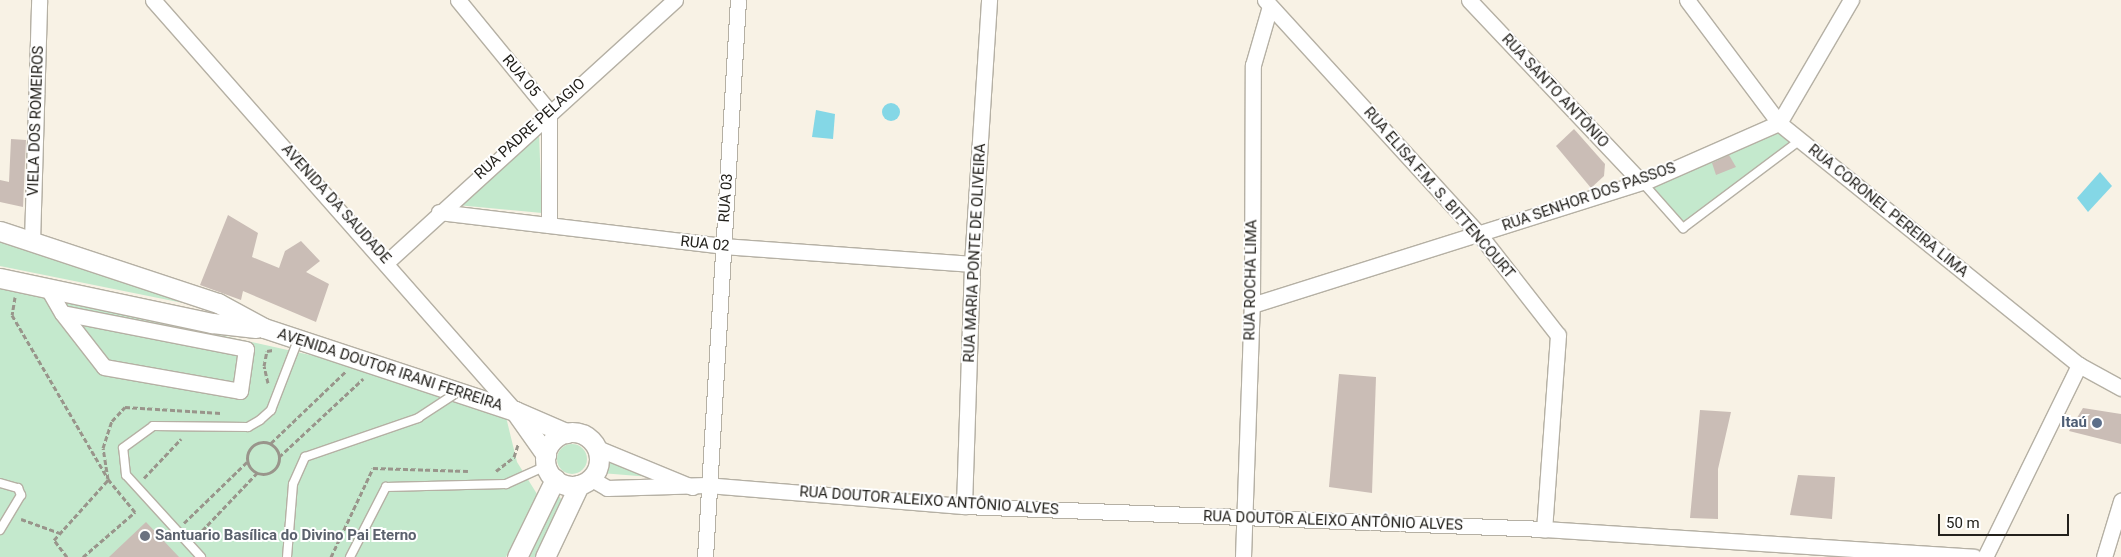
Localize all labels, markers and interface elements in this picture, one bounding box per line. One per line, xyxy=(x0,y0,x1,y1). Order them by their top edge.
street label: RUA SANTO ANTÔNIO xyxy=(1498,30,1612,152)
street label: VIELA DOS ROMEIROS xyxy=(24,46,48,196)
street label: RUA 05 xyxy=(498,51,544,101)
street label: RUA PADRE PELAGIO xyxy=(471,75,589,183)
street label: RUA ELISA F.M. S. BITTENCOURT xyxy=(1360,104,1518,282)
street label: AVENIDA DA SAUDADE xyxy=(278,141,394,267)
street label: RUA CORONEL PEREIRA LIMA xyxy=(1804,141,1972,281)
street label: RUA MARIA PONTE DE OLIVEIRA xyxy=(960,143,990,363)
street label: RUA SENHOR DOS PASSOS xyxy=(1500,159,1678,235)
street label: RUA 03 xyxy=(715,173,737,223)
street label: RUA ROCHA LIMA xyxy=(1241,219,1261,341)
street label: RUA 02 xyxy=(680,232,730,256)
street label: AVENIDA DOUTOR IRANI FERREIRA xyxy=(275,325,505,415)
place label: Itaú xyxy=(2061,414,2087,432)
marker: Itaú xyxy=(2091,417,2103,429)
street label: RUA DOUTOR ALEIXO ANTÔNIO ALVES xyxy=(799,483,1059,519)
scale bar xyxy=(1941,504,2072,536)
street label: RUA DOUTOR ALEIXO ANTÔNIO ALVES xyxy=(1203,507,1463,535)
text: 50 m xyxy=(1946,514,1980,532)
place label: Santuario Basílica do Divino Pai Eterno xyxy=(155,527,417,545)
marker: Santuario Basílica do Divino Pai Eterno xyxy=(139,530,151,542)

